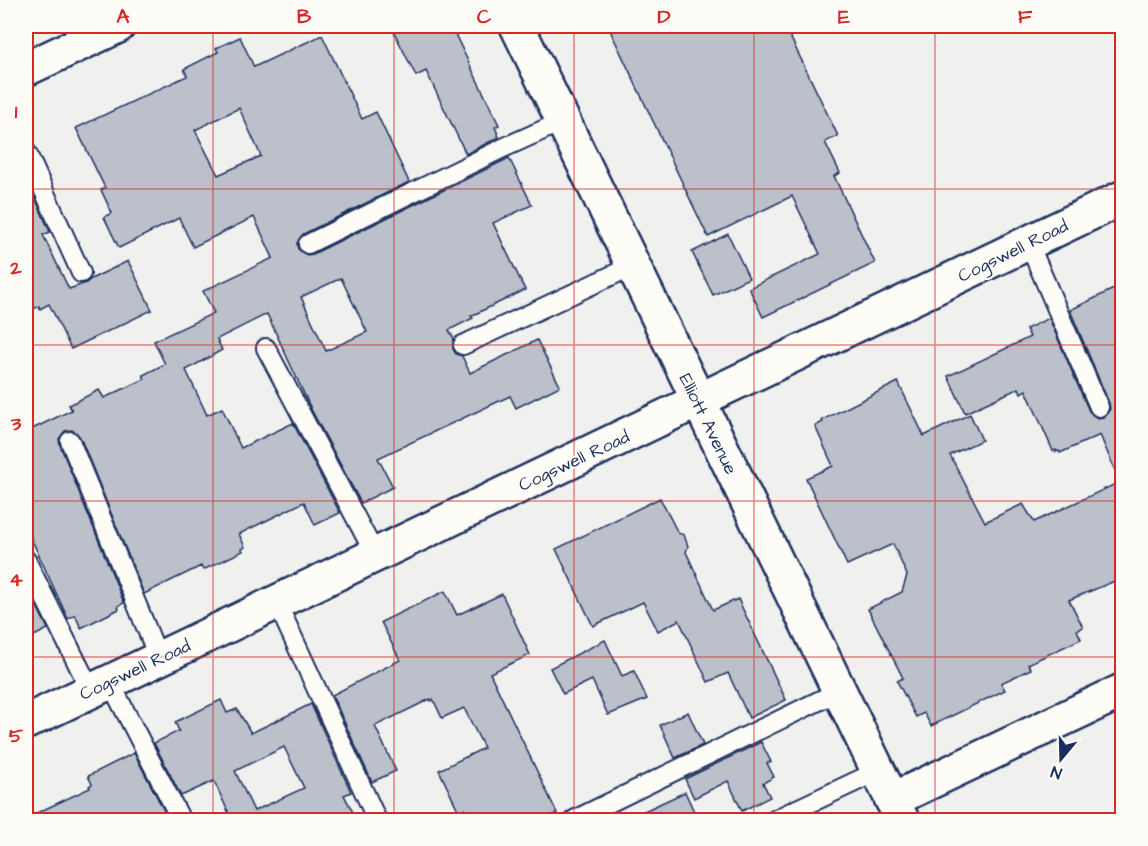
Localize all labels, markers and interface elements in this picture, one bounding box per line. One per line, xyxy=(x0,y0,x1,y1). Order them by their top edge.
text: A xyxy=(117,3,130,31)
text: B xyxy=(297,3,312,31)
text: C xyxy=(477,3,492,31)
text: D xyxy=(658,3,671,31)
text: E xyxy=(838,3,850,31)
text: F xyxy=(1018,3,1033,31)
text: 1 xyxy=(15,98,18,126)
street label: Cogswell Road xyxy=(954,214,1073,289)
text: 2 xyxy=(9,254,22,282)
street label: Elliott Avenue xyxy=(673,369,743,479)
text: 3 xyxy=(10,410,22,438)
street label: Cogswell Road xyxy=(514,424,634,499)
text: 4 xyxy=(9,566,23,594)
street label: Cogswell Road xyxy=(75,633,195,708)
text: 5 xyxy=(9,722,24,750)
north arrow xyxy=(1031,729,1091,789)
text: N xyxy=(1048,760,1065,784)

